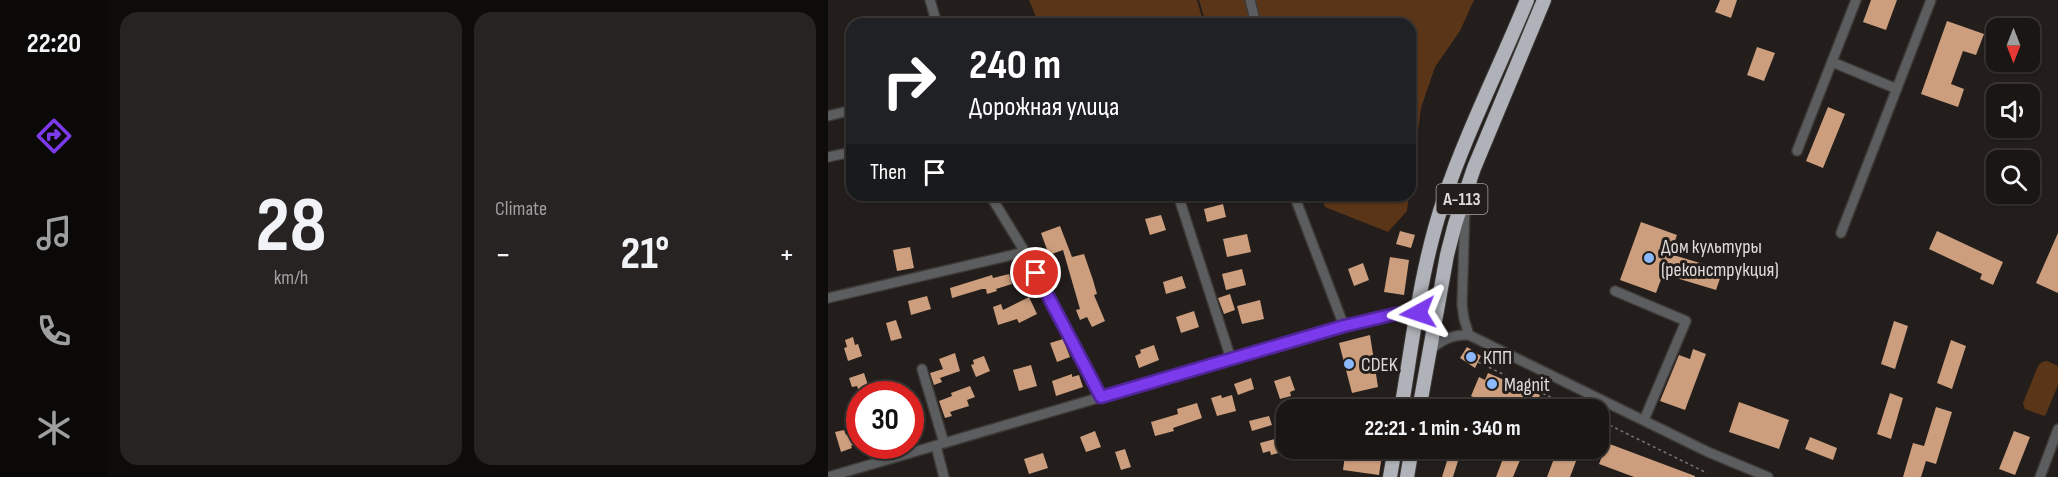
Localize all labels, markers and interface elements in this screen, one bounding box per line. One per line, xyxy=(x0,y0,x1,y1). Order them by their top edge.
north arrow xyxy=(1986,18,2040,72)
map controls xyxy=(1986,18,2040,204)
text: 22:20 xyxy=(27,28,81,60)
text: 240 m xyxy=(969,40,1061,91)
icon: right xyxy=(870,42,948,120)
button: sound xyxy=(1986,84,2040,138)
text: Дорожная улица xyxy=(969,91,1119,123)
icon: directions xyxy=(33,115,75,157)
button: search xyxy=(1986,150,2040,204)
icon: arrive xyxy=(918,156,951,189)
text: Then xyxy=(870,159,906,186)
text: 28 xyxy=(256,180,326,273)
road number: А-113 xyxy=(1436,184,1488,214)
text: Climate xyxy=(495,197,547,221)
icon: music xyxy=(33,212,75,254)
text: 21° xyxy=(621,227,669,282)
text: − xyxy=(495,235,511,275)
text: + xyxy=(779,235,795,275)
place label: Дом культуры (реконструкция) xyxy=(1661,235,1779,282)
pin xyxy=(1010,247,1061,298)
marker: Дом культуры (реконструкция) xyxy=(1642,251,1656,265)
icon: arrive xyxy=(1019,256,1052,289)
text: km/h xyxy=(274,266,308,290)
position arrow xyxy=(1386,281,1450,345)
icon: phone xyxy=(33,310,75,352)
place label: КПП xyxy=(1483,346,1512,370)
marker: КПП xyxy=(1464,350,1478,364)
place label: CDEK xyxy=(1361,353,1398,377)
marker: CDEK xyxy=(1342,357,1356,371)
place label: Magnit xyxy=(1504,373,1550,397)
marker: Magnit xyxy=(1485,377,1499,391)
speed limit sign: 30 xyxy=(846,381,924,459)
icon: climate xyxy=(33,407,75,449)
text: 22:21 · 1 min · 340 m xyxy=(1364,415,1521,442)

